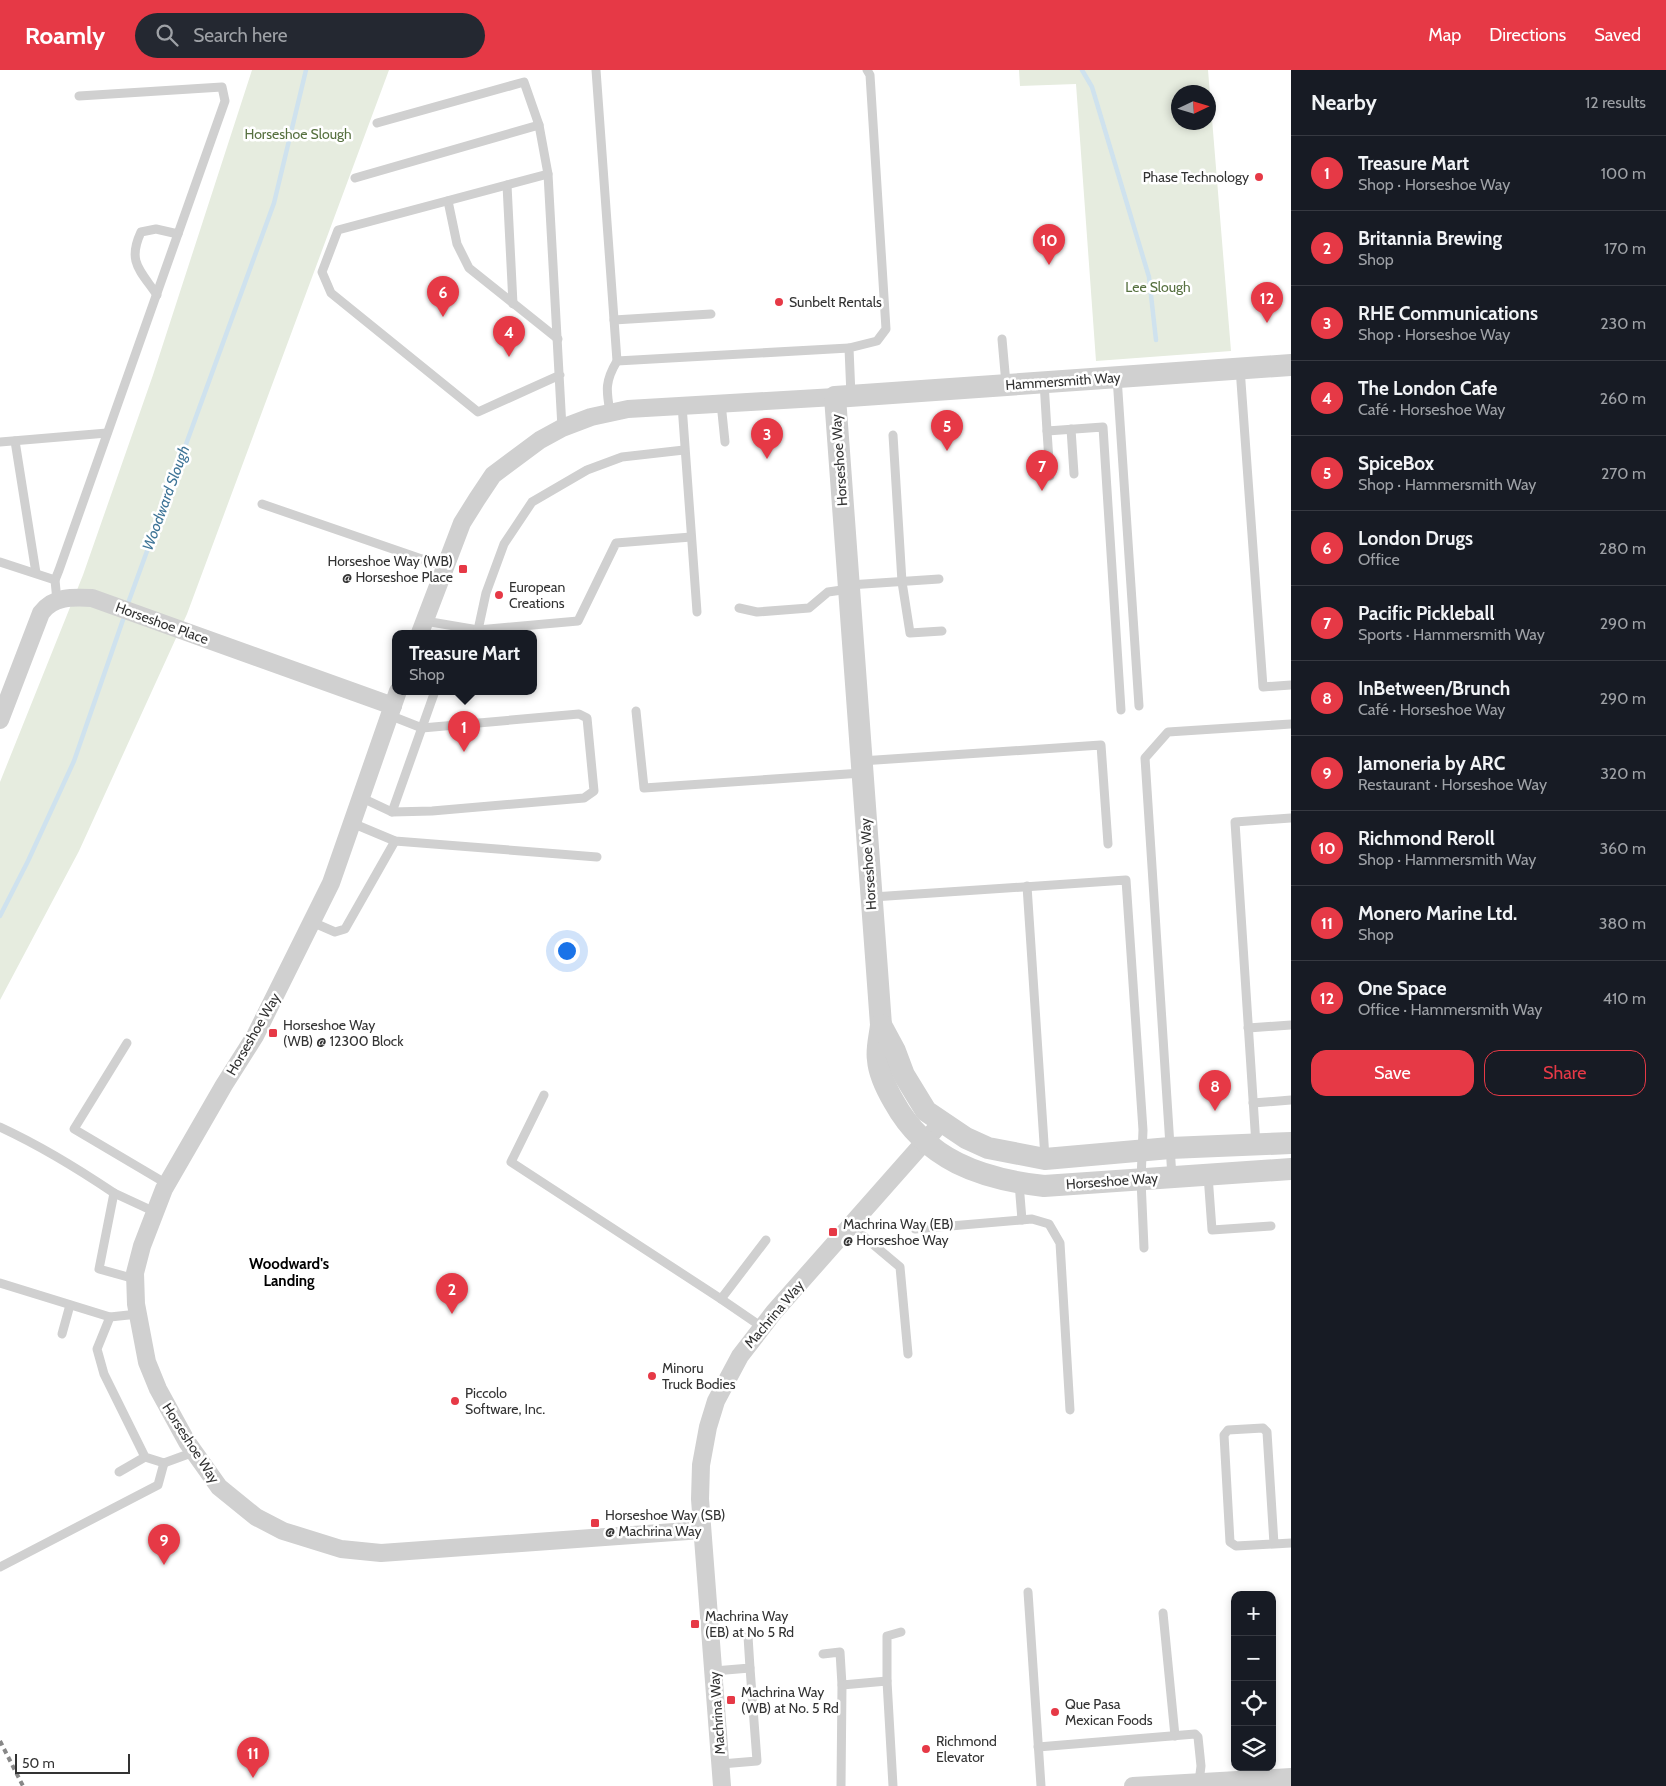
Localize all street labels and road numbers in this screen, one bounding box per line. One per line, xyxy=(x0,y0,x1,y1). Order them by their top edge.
street label: Hammersmith Way xyxy=(1005,368,1121,394)
street label: Horseshoe Way xyxy=(827,413,851,507)
street label: Horseshoe Place xyxy=(113,598,211,648)
street label: Horseshoe Way xyxy=(856,817,880,911)
street label: Horseshoe Way xyxy=(222,990,284,1078)
street label: Horseshoe Way xyxy=(1065,1169,1159,1193)
street label: Machrina Way xyxy=(740,1276,808,1352)
street label: Horseshoe Way xyxy=(158,1399,224,1487)
street label: Machrina Way xyxy=(705,1671,729,1755)

